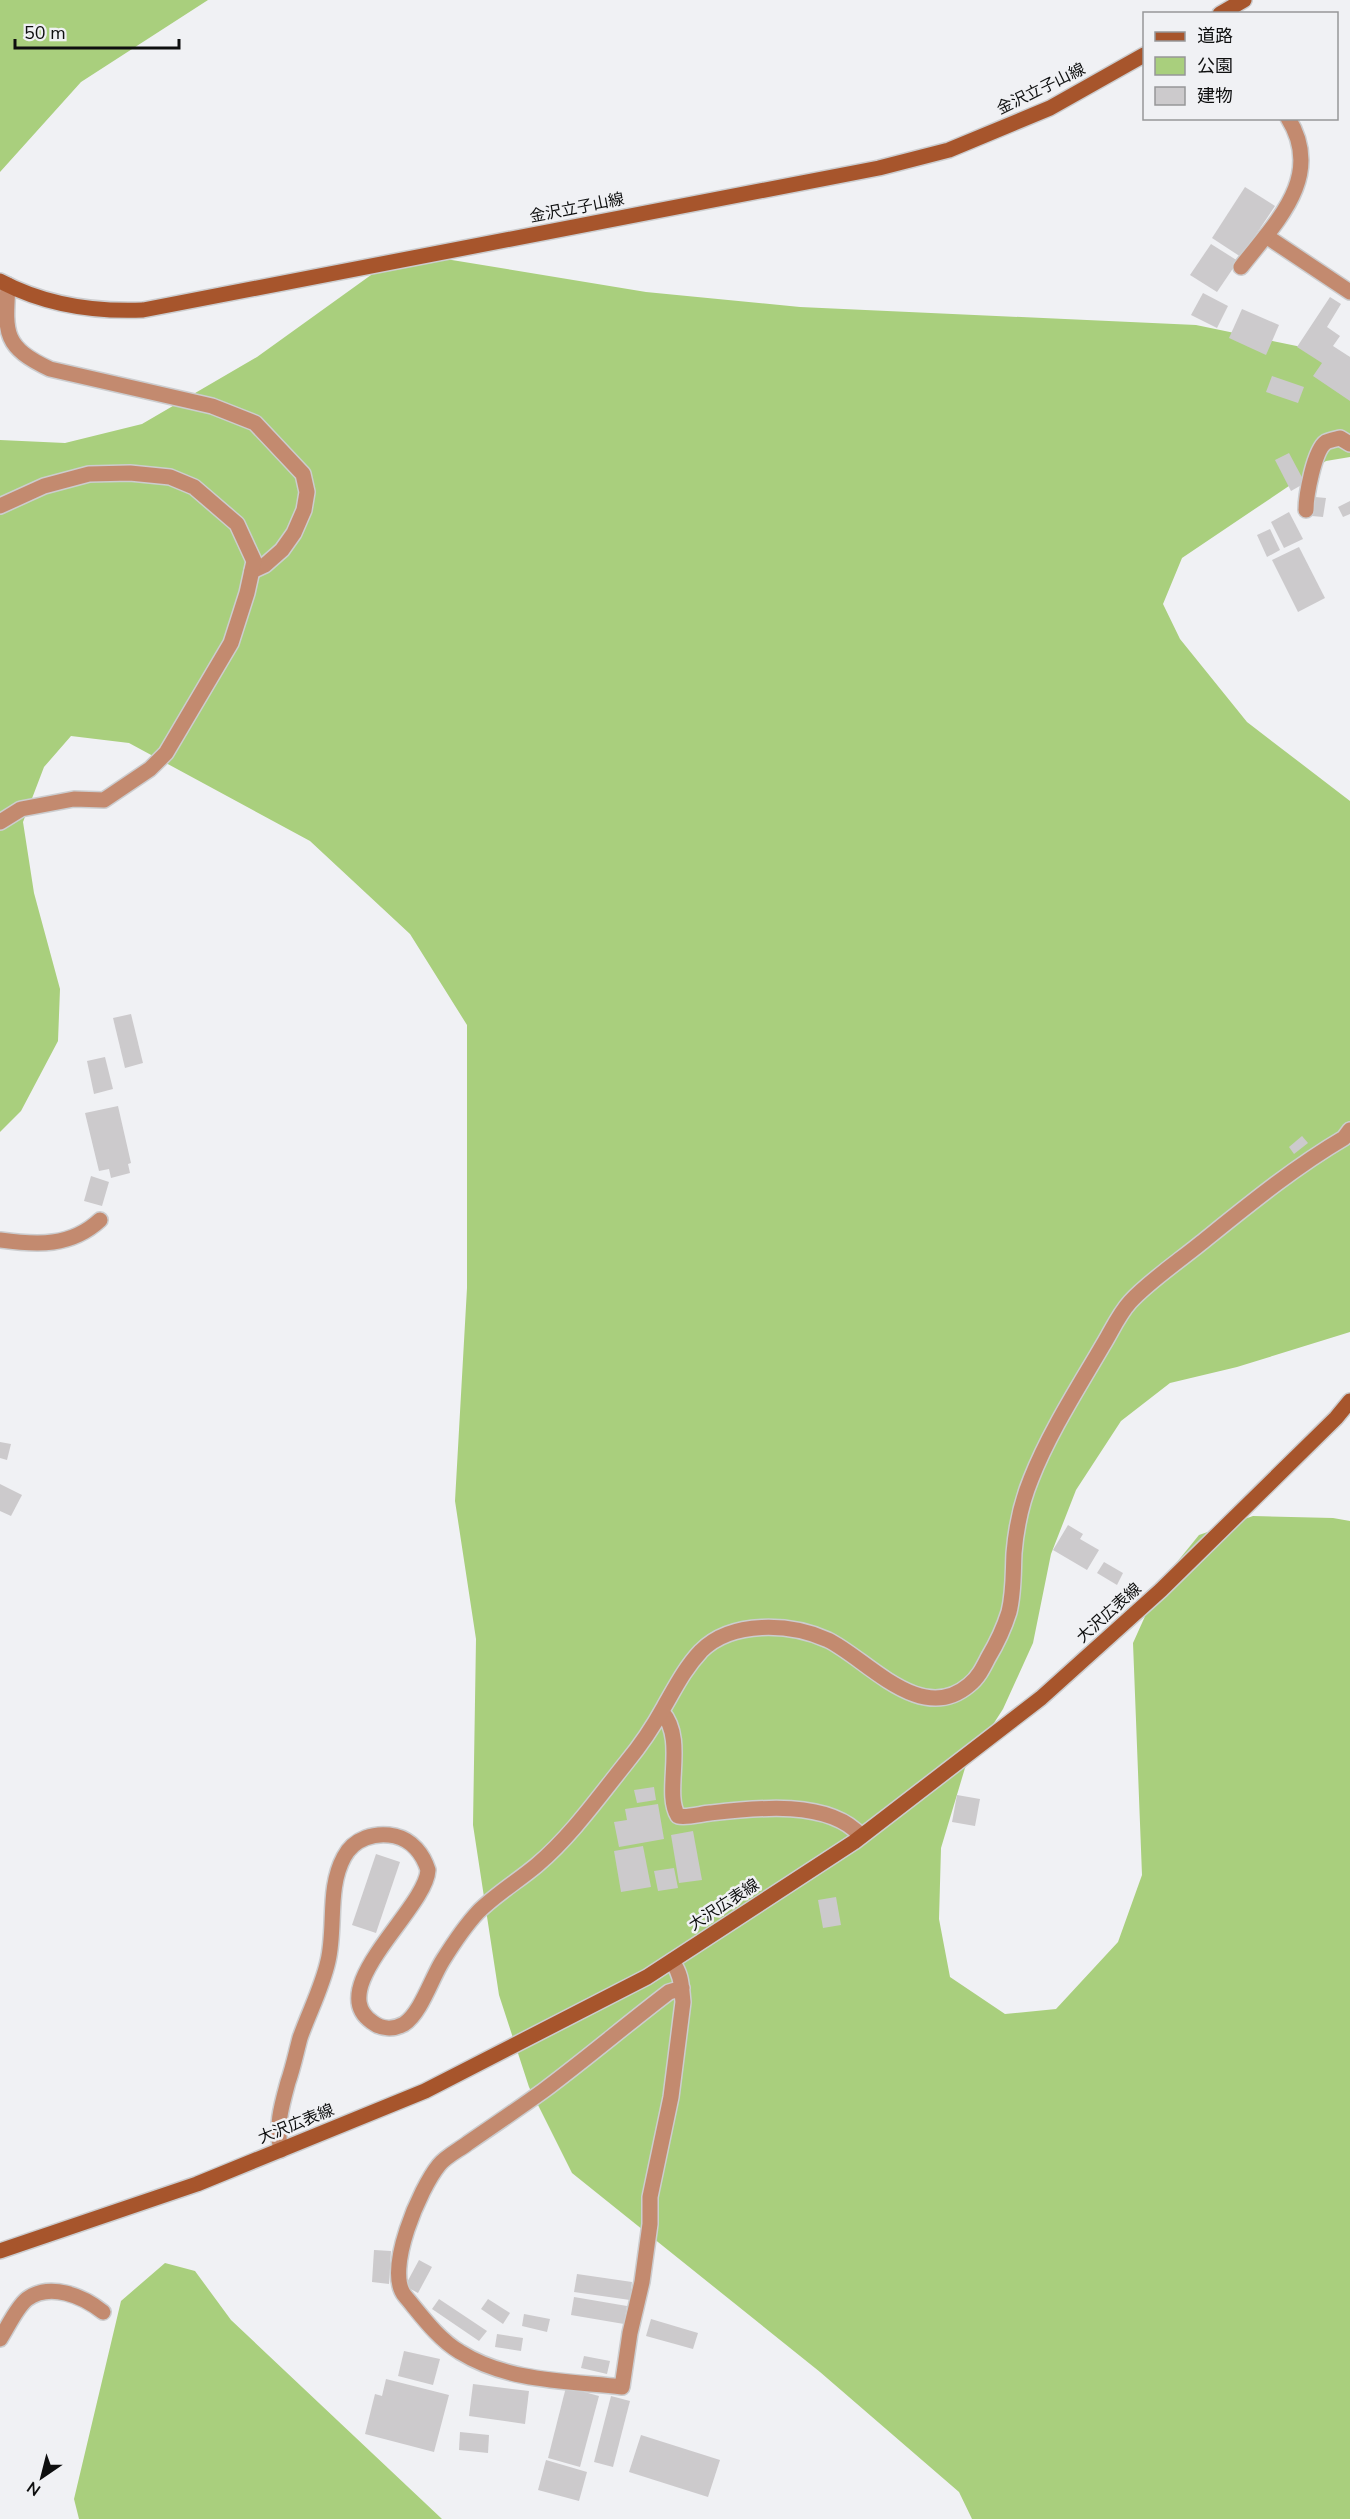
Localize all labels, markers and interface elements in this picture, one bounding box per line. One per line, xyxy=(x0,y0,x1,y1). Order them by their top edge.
scale bar xyxy=(15,12,178,50)
legend xyxy=(1143,12,1338,120)
text: 50 m xyxy=(24,21,66,45)
text: 道路 xyxy=(1197,24,1233,48)
text: 公園 xyxy=(1197,54,1233,78)
street label: 金沢立子山線 xyxy=(993,58,1089,120)
text: 建物 xyxy=(1197,84,1233,108)
street label: 金沢立子山線 xyxy=(528,188,626,228)
street label: 大沢広表線 xyxy=(1072,1578,1146,1648)
street label: 大沢広表線 xyxy=(684,1874,764,1936)
street label: 大沢広表線 xyxy=(255,2099,337,2149)
north arrow xyxy=(12,2447,72,2507)
text: N xyxy=(23,2476,45,2501)

